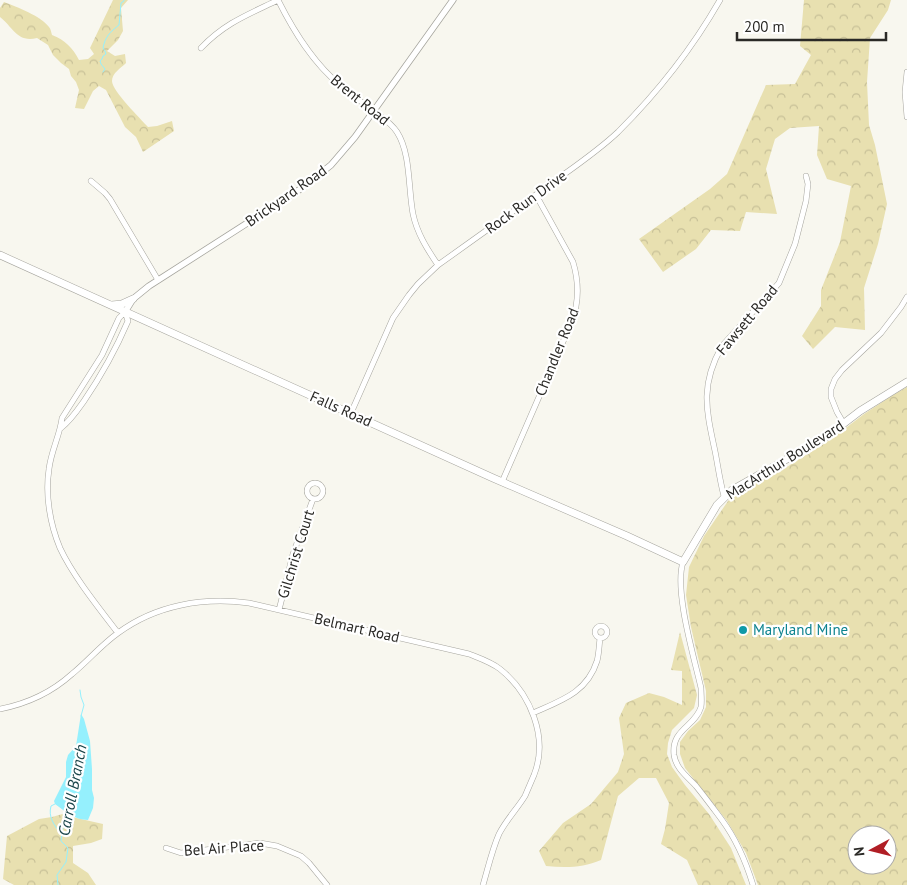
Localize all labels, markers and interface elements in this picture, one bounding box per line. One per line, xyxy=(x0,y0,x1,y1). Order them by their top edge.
scale bar xyxy=(737,10,886,42)
text: 200 m xyxy=(744,17,785,36)
street label: Brent Road xyxy=(327,70,394,129)
street label: Brickyard Road xyxy=(241,161,330,231)
street label: Rock Run Drive xyxy=(481,166,570,238)
street label: Fawsett Road xyxy=(712,281,782,359)
street label: Chandler Road xyxy=(530,305,583,399)
street label: Falls Road xyxy=(307,386,375,431)
street label: MacArthur Boulevard xyxy=(722,416,847,503)
street label: Gilchrist Court xyxy=(273,507,318,601)
street label: Belmart Road xyxy=(313,608,402,647)
place label: Maryland Mine xyxy=(753,620,848,639)
marker: Maryland Mine xyxy=(737,624,749,636)
water label: Carroll Branch xyxy=(53,743,91,837)
north arrow xyxy=(847,825,897,875)
street label: Bel Air Place xyxy=(183,835,265,860)
text: N xyxy=(850,846,869,857)

